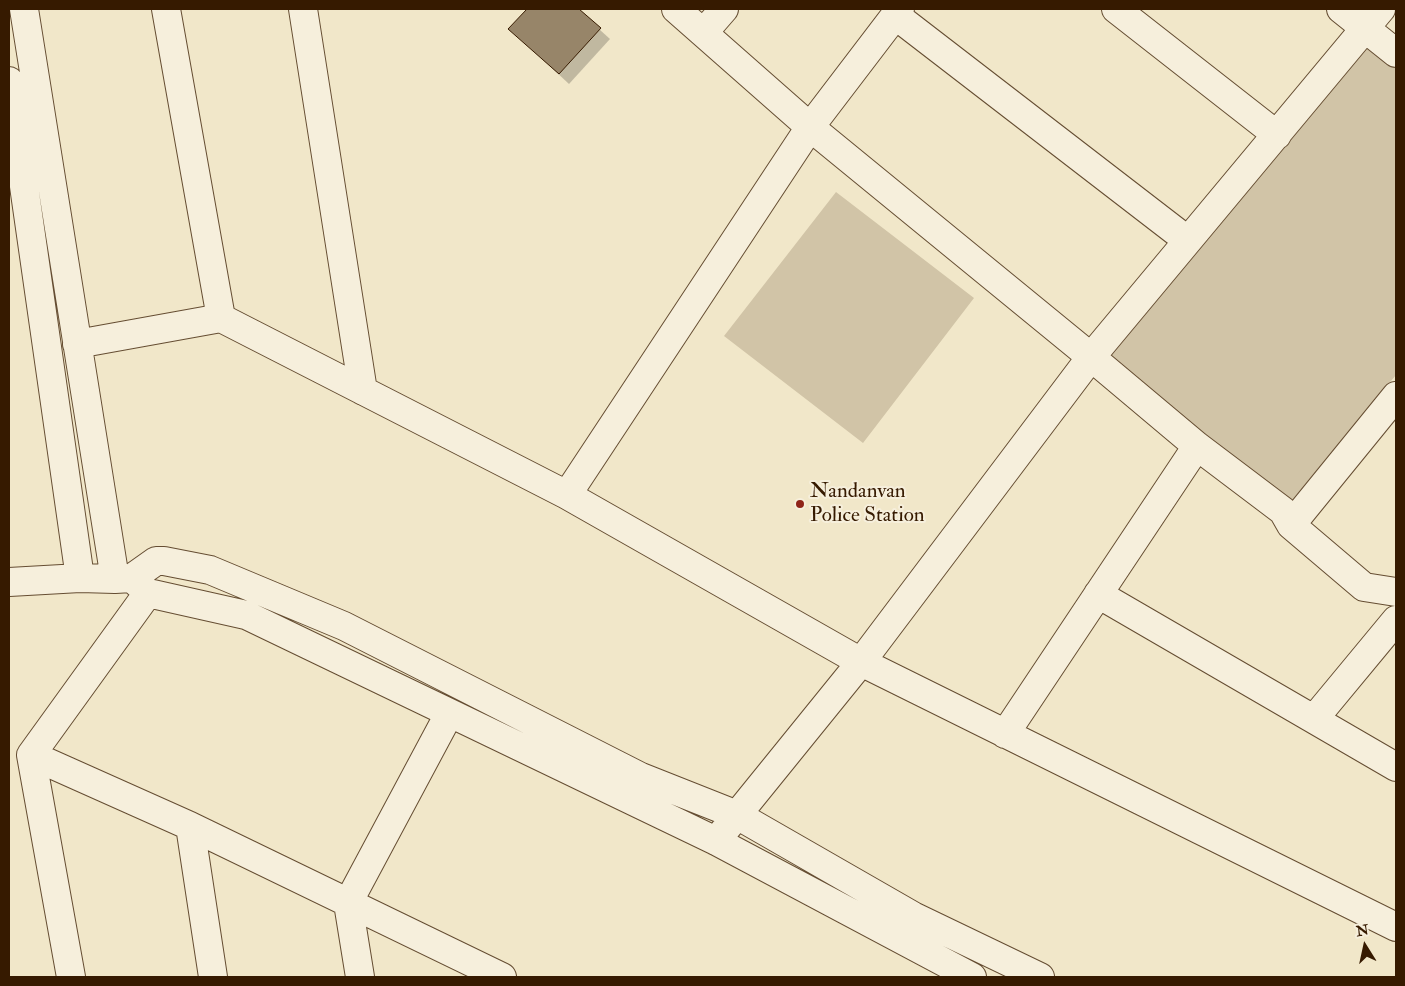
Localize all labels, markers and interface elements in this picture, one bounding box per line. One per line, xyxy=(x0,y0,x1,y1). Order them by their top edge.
place label: Nandanvan Police Station xyxy=(810,479,925,529)
marker: Nandanvan Police Station xyxy=(794,498,806,510)
north arrow xyxy=(1340,921,1390,971)
text: N xyxy=(1355,921,1370,940)

